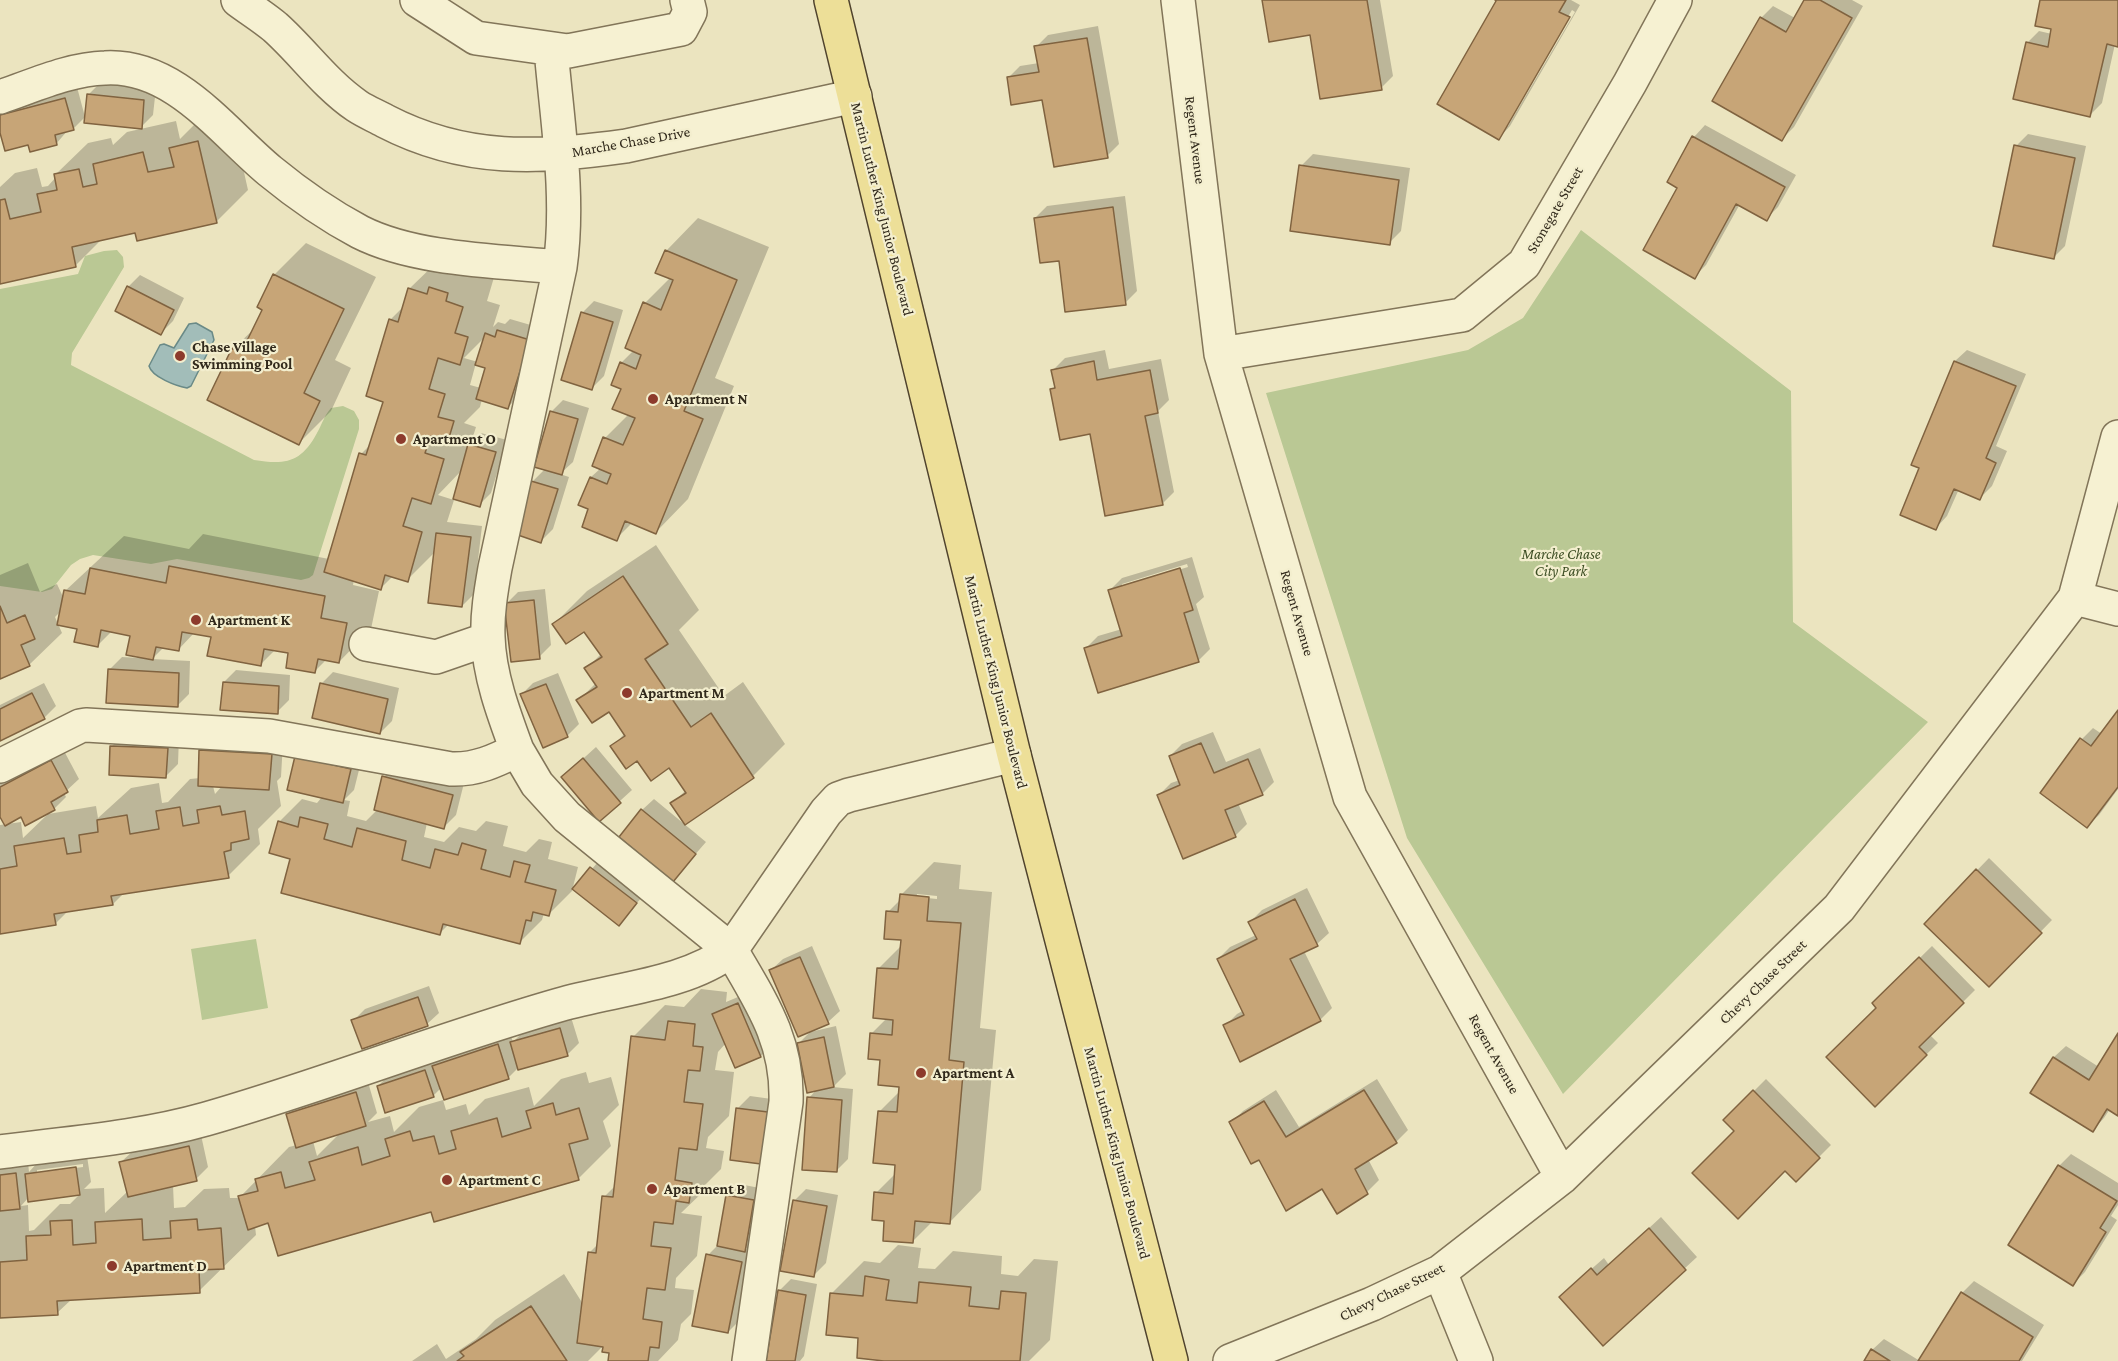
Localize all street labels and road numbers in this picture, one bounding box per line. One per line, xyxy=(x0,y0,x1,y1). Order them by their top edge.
street label: Regent Avenue xyxy=(1181,95,1209,185)
street label: Martin Luther King Junior Boulevard xyxy=(847,101,917,317)
street label: Marche Chase Drive xyxy=(570,123,692,161)
street label: Stonegate Street xyxy=(1523,163,1587,257)
street label: Regent Avenue xyxy=(1276,568,1318,658)
street label: Martin Luther King Junior Boulevard xyxy=(961,574,1031,790)
street label: Chevy Chase Street xyxy=(1716,936,1810,1028)
street label: Regent Avenue xyxy=(1465,1011,1523,1097)
street label: Martin Luther King Junior Boulevard xyxy=(1080,1045,1154,1261)
street label: Chevy Chase Street xyxy=(1337,1259,1447,1325)

